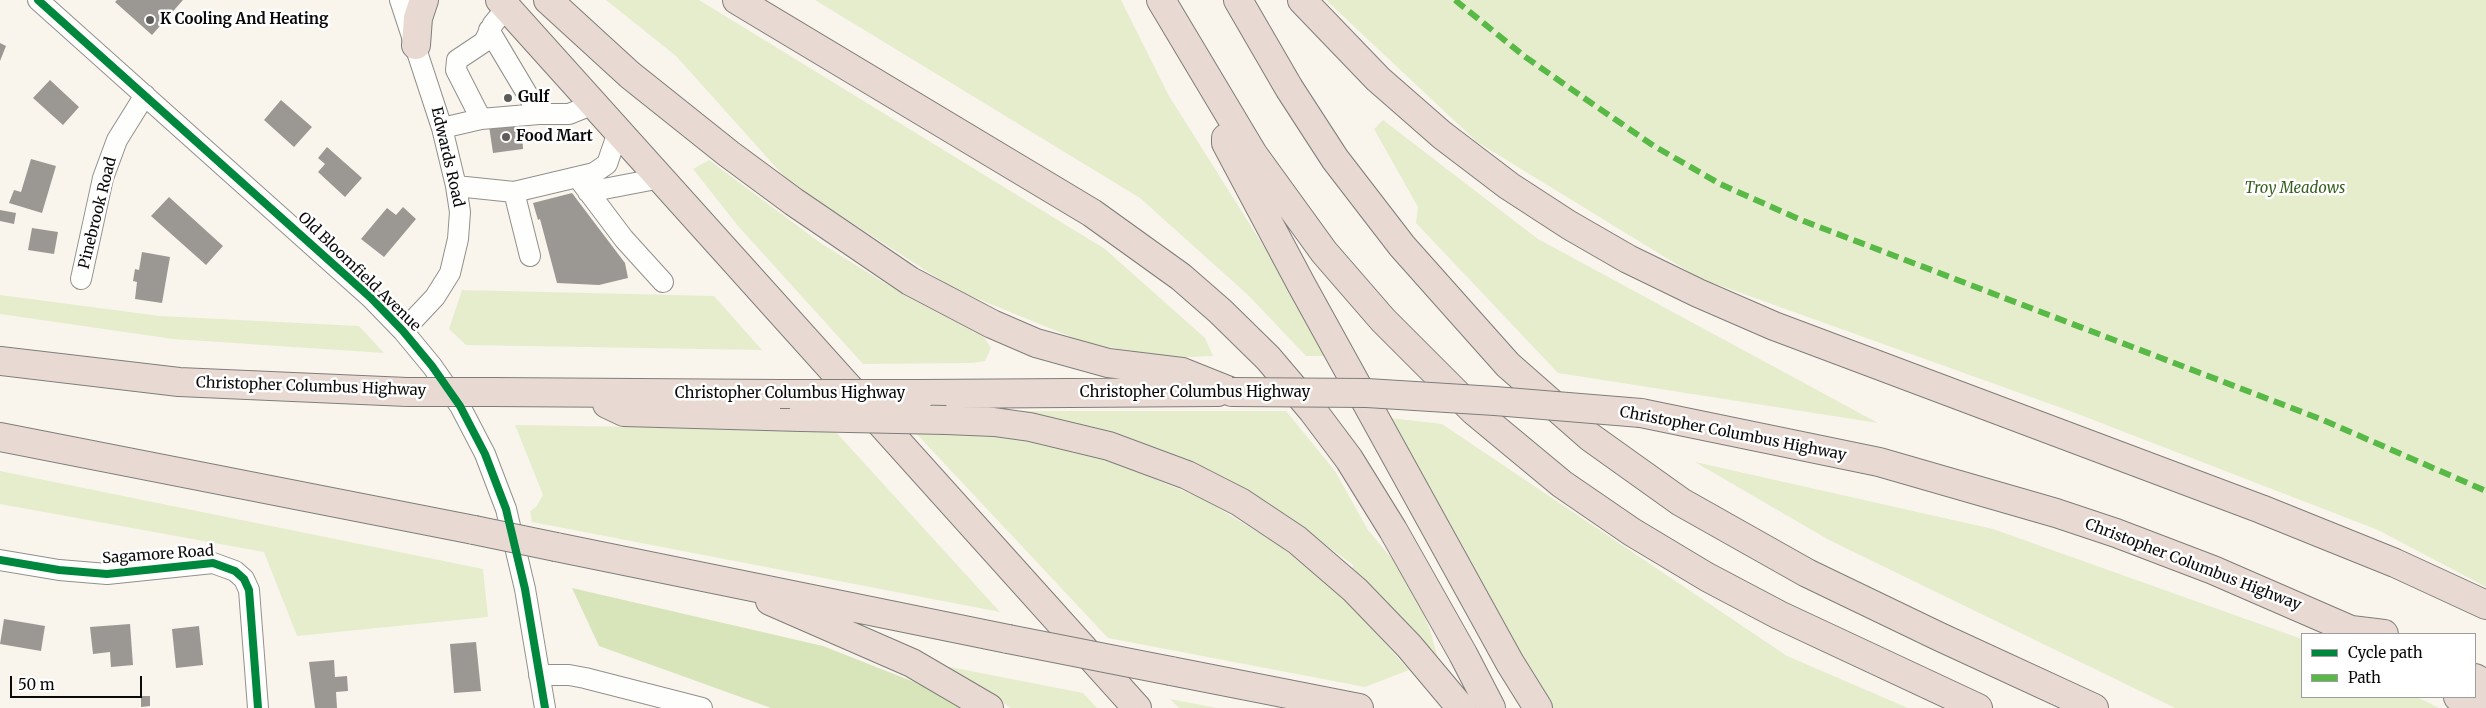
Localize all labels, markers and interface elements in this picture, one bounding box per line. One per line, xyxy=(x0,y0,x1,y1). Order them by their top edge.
place label: K Cooling And Heating xyxy=(160,11,328,29)
marker: K Cooling And Heating xyxy=(144,14,156,26)
place label: Gulf xyxy=(518,89,549,107)
marker: Gulf xyxy=(502,92,514,104)
street label: Edwards Road xyxy=(427,105,467,209)
place label: Food Mart xyxy=(516,128,593,146)
marker: Food Mart xyxy=(500,131,512,143)
street label: Pinebrook Road xyxy=(75,155,121,271)
park label: Troy Meadows xyxy=(2245,180,2345,198)
street label: Old Bloomfield Avenue xyxy=(294,209,424,335)
street label: Christopher Columbus Highway xyxy=(196,374,426,400)
street label: Christopher Columbus Highway xyxy=(1080,384,1310,402)
street label: Christopher Columbus Highway xyxy=(675,385,905,403)
street label: Christopher Columbus Highway xyxy=(1618,403,1848,465)
street label: Christopher Columbus Highway xyxy=(2082,515,2304,615)
street label: Sagamore Road xyxy=(102,542,214,568)
legend xyxy=(2301,633,2476,698)
text: Cycle path xyxy=(2348,643,2423,662)
scale bar xyxy=(12,666,145,698)
text: Path xyxy=(2348,668,2381,687)
text: 50 m xyxy=(18,675,55,694)

